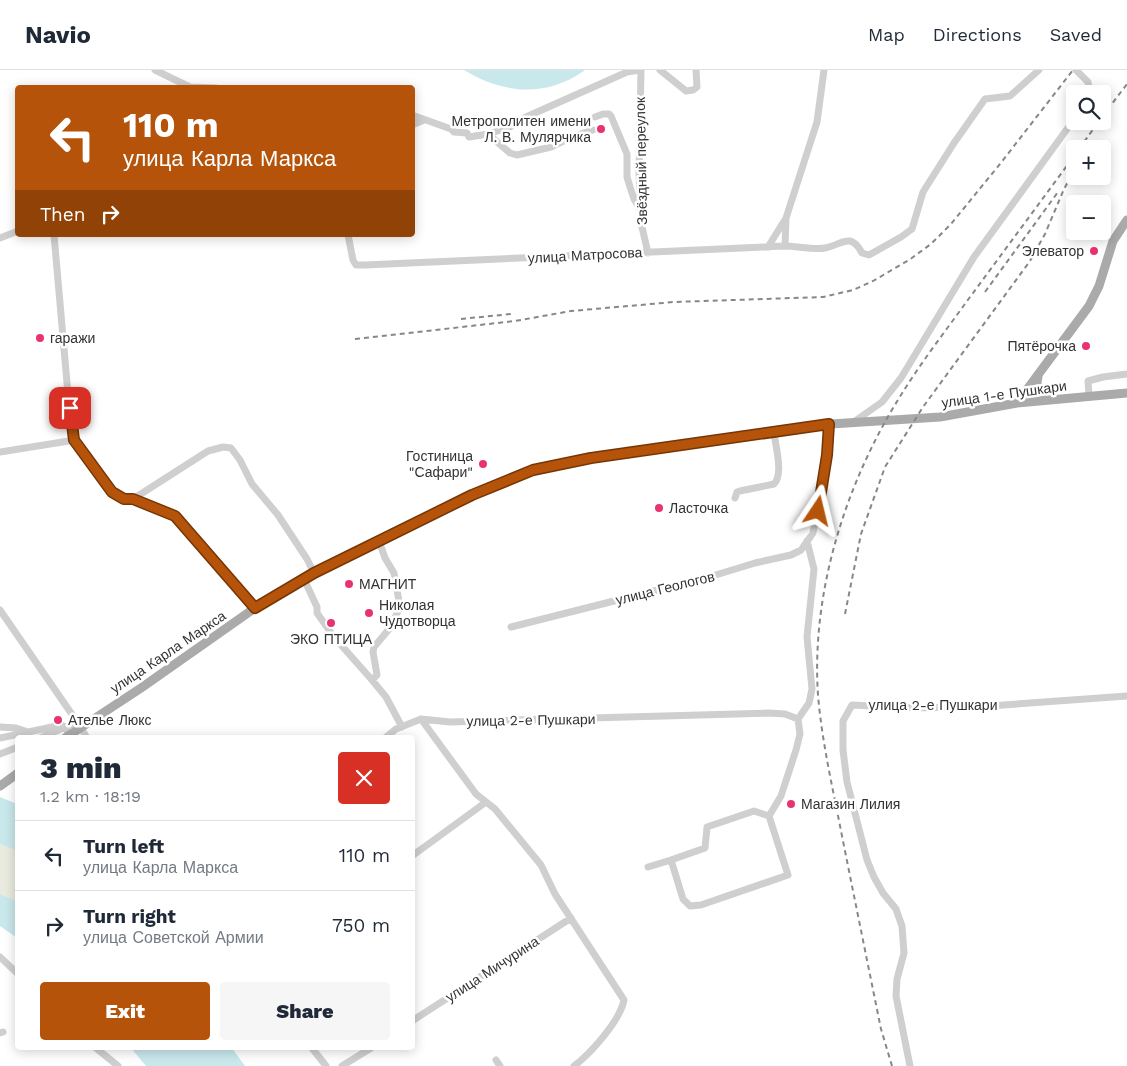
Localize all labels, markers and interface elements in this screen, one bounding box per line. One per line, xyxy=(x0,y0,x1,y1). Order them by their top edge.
text: Navio xyxy=(25,21,91,49)
text: Map xyxy=(868,24,905,45)
text: Directions xyxy=(933,24,1022,45)
text: Saved xyxy=(1050,24,1102,45)
map controls xyxy=(1066,85,1111,240)
button: search xyxy=(1066,85,1111,130)
street label: Звёздный переулок xyxy=(632,96,650,225)
text: 110 m xyxy=(123,104,219,146)
icon: left xyxy=(40,105,105,170)
place label: Метрополитен имени Л. В. Мулярчика xyxy=(451,113,591,145)
marker: Метрополитен имени Л. В. Мулярчика xyxy=(595,123,607,135)
button: + xyxy=(1066,140,1111,185)
text: улица Карла Маркса xyxy=(123,146,336,171)
button: − xyxy=(1066,195,1111,240)
icon: right xyxy=(96,200,124,228)
text: Then xyxy=(40,203,86,226)
place label: Элеватор xyxy=(1022,243,1084,259)
street label: улица Матросова xyxy=(527,244,643,266)
marker: Элеватор xyxy=(1088,245,1100,257)
place label: гаражи xyxy=(50,330,95,346)
marker: гаражи xyxy=(34,332,46,344)
place label: Пятёрочка xyxy=(1007,338,1076,354)
marker: Пятёрочка xyxy=(1080,340,1092,352)
street label: улица 1-е Пушкари xyxy=(940,377,1068,411)
pin xyxy=(49,387,91,429)
icon: arrive xyxy=(56,394,84,422)
place label: Гостиница "Сафари" xyxy=(406,448,473,480)
marker: Гостиница "Сафари" xyxy=(477,458,489,470)
position arrow xyxy=(791,484,843,536)
place label: Ласточка xyxy=(669,500,728,516)
marker: Ласточка xyxy=(653,502,665,514)
street label: улица Геологов xyxy=(614,568,716,608)
place label: МАГНИТ xyxy=(359,576,417,592)
marker: МАГНИТ xyxy=(343,578,355,590)
place label: Николая Чудотворца xyxy=(379,597,456,629)
street label: улица Карла Маркса xyxy=(107,607,229,697)
marker: Николая Чудотворца xyxy=(363,607,375,619)
marker: ЭКО ПТИЦА xyxy=(325,617,337,629)
place label: ЭКО ПТИЦА xyxy=(290,631,373,647)
street label: улица 2-е Пушкари xyxy=(869,697,997,713)
street label: улица 2-е Пушкари xyxy=(466,711,596,729)
place label: Ателье Люкс xyxy=(68,712,152,728)
marker: Ателье Люкс xyxy=(52,714,64,726)
text: 3 min xyxy=(40,750,122,785)
button: close xyxy=(338,752,390,804)
text: 1.2 km · 18:19 xyxy=(40,787,141,806)
place label: Магазин Лилия xyxy=(801,796,900,812)
marker: Магазин Лилия xyxy=(785,798,797,810)
text: Turn left xyxy=(83,835,164,858)
icon: left xyxy=(40,842,68,870)
text: 110 m xyxy=(339,844,390,867)
text: улица Карла Маркса xyxy=(83,858,238,877)
text: Turn right xyxy=(83,905,176,928)
icon: right xyxy=(40,912,68,940)
text: 750 m xyxy=(332,914,390,937)
text: улица Советской Армии xyxy=(83,928,264,947)
street label: улица Мичурина xyxy=(442,933,542,1005)
button: Exit xyxy=(40,982,210,1040)
button: Share xyxy=(220,982,390,1040)

